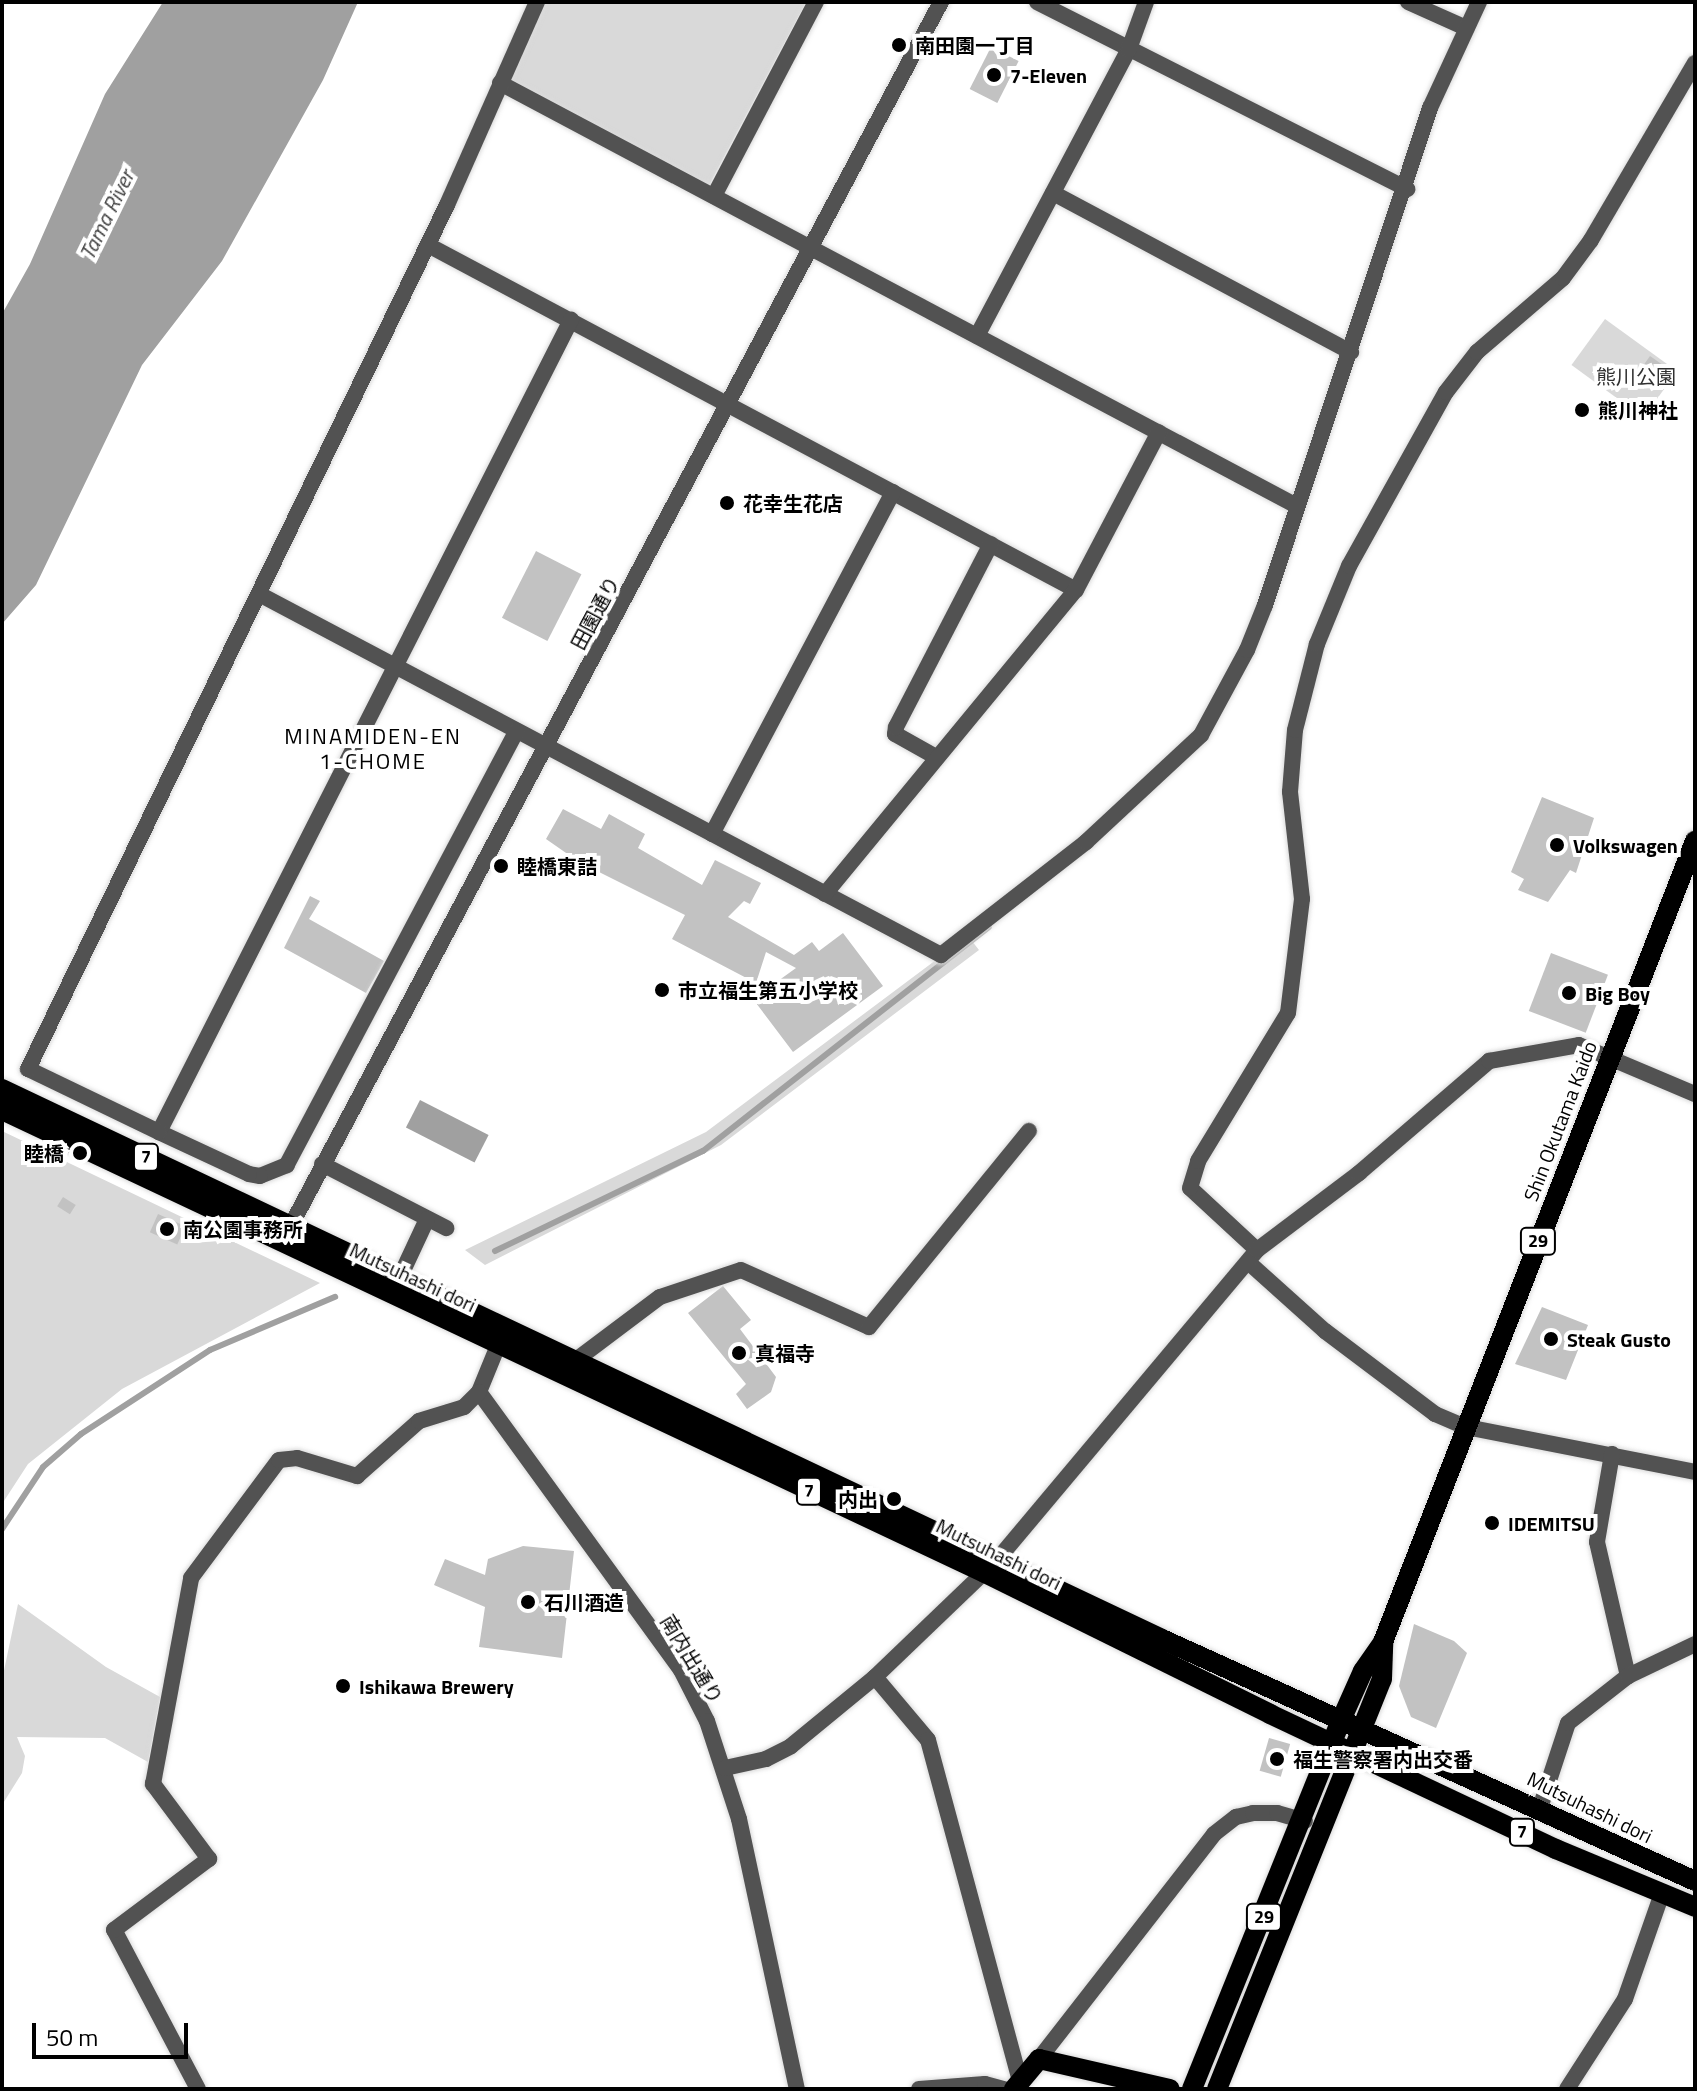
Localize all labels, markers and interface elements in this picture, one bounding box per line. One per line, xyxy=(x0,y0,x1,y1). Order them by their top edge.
place label: 南田園一丁目 xyxy=(915,33,1035,57)
marker: 南田園一丁目 xyxy=(890,36,908,54)
place label: 7-Eleven xyxy=(1010,63,1087,87)
marker: 7-Eleven xyxy=(985,66,1003,84)
water label: Tama River xyxy=(74,166,140,264)
park label: 熊川公園 xyxy=(1596,364,1676,388)
place label: 熊川神社 xyxy=(1598,398,1678,422)
marker: 熊川神社 xyxy=(1573,401,1591,419)
place label: 花幸生花店 xyxy=(743,491,843,515)
marker: 花幸生花店 xyxy=(718,494,736,512)
street label: 田園通り xyxy=(566,572,624,654)
district label: MINAMIDEN-EN 1-CHOME xyxy=(284,723,462,774)
place label: Volkswagen xyxy=(1573,833,1678,857)
marker: Volkswagen xyxy=(1548,836,1566,854)
place label: 睦橋東詰 xyxy=(517,854,597,878)
marker: 睦橋東詰 xyxy=(492,857,510,875)
place label: 市立福生第五小学校 xyxy=(678,978,858,1002)
marker: 市立福生第五小学校 xyxy=(653,981,671,999)
place label: Big Boy xyxy=(1585,981,1650,1005)
marker: Big Boy xyxy=(1560,984,1578,1002)
street label: Shin Okutama Kaido xyxy=(1518,1038,1602,1204)
place label: 睦橋 xyxy=(24,1141,64,1165)
road number: 7 xyxy=(132,1143,160,1171)
marker: 睦橋 xyxy=(71,1144,89,1162)
place label: 南公園事務所 xyxy=(183,1217,303,1241)
marker: 南公園事務所 xyxy=(158,1220,176,1238)
road number: 29 xyxy=(1518,1227,1558,1255)
street label: Mutsuhashi dori xyxy=(346,1237,480,1317)
place label: Steak Gusto xyxy=(1567,1327,1671,1351)
marker: Steak Gusto xyxy=(1542,1330,1560,1348)
place label: 真福寺 xyxy=(755,1341,815,1365)
marker: 真福寺 xyxy=(730,1344,748,1362)
road number: 7 xyxy=(795,1477,823,1505)
place label: 内出 xyxy=(838,1487,878,1511)
marker: 内出 xyxy=(885,1490,903,1508)
place label: IDEMITSU xyxy=(1508,1511,1595,1535)
street label: Mutsuhashi dori xyxy=(932,1513,1066,1595)
marker: IDEMITSU xyxy=(1483,1514,1501,1532)
place label: 石川酒造 xyxy=(544,1590,624,1614)
marker: 石川酒造 xyxy=(519,1593,537,1611)
street label: 南内出通り xyxy=(656,1610,728,1708)
place label: Ishikawa Brewery xyxy=(359,1674,514,1698)
marker: Ishikawa Brewery xyxy=(334,1677,352,1695)
place label: 福生警察署内出交番 xyxy=(1293,1747,1473,1771)
marker: 福生警察署内出交番 xyxy=(1268,1750,1286,1768)
street label: Mutsuhashi dori xyxy=(1523,1766,1657,1848)
road number: 7 xyxy=(1508,1818,1536,1846)
road number: 29 xyxy=(1244,1903,1284,1931)
scale bar xyxy=(36,2007,192,2057)
text: 50 m xyxy=(46,2019,98,2055)

